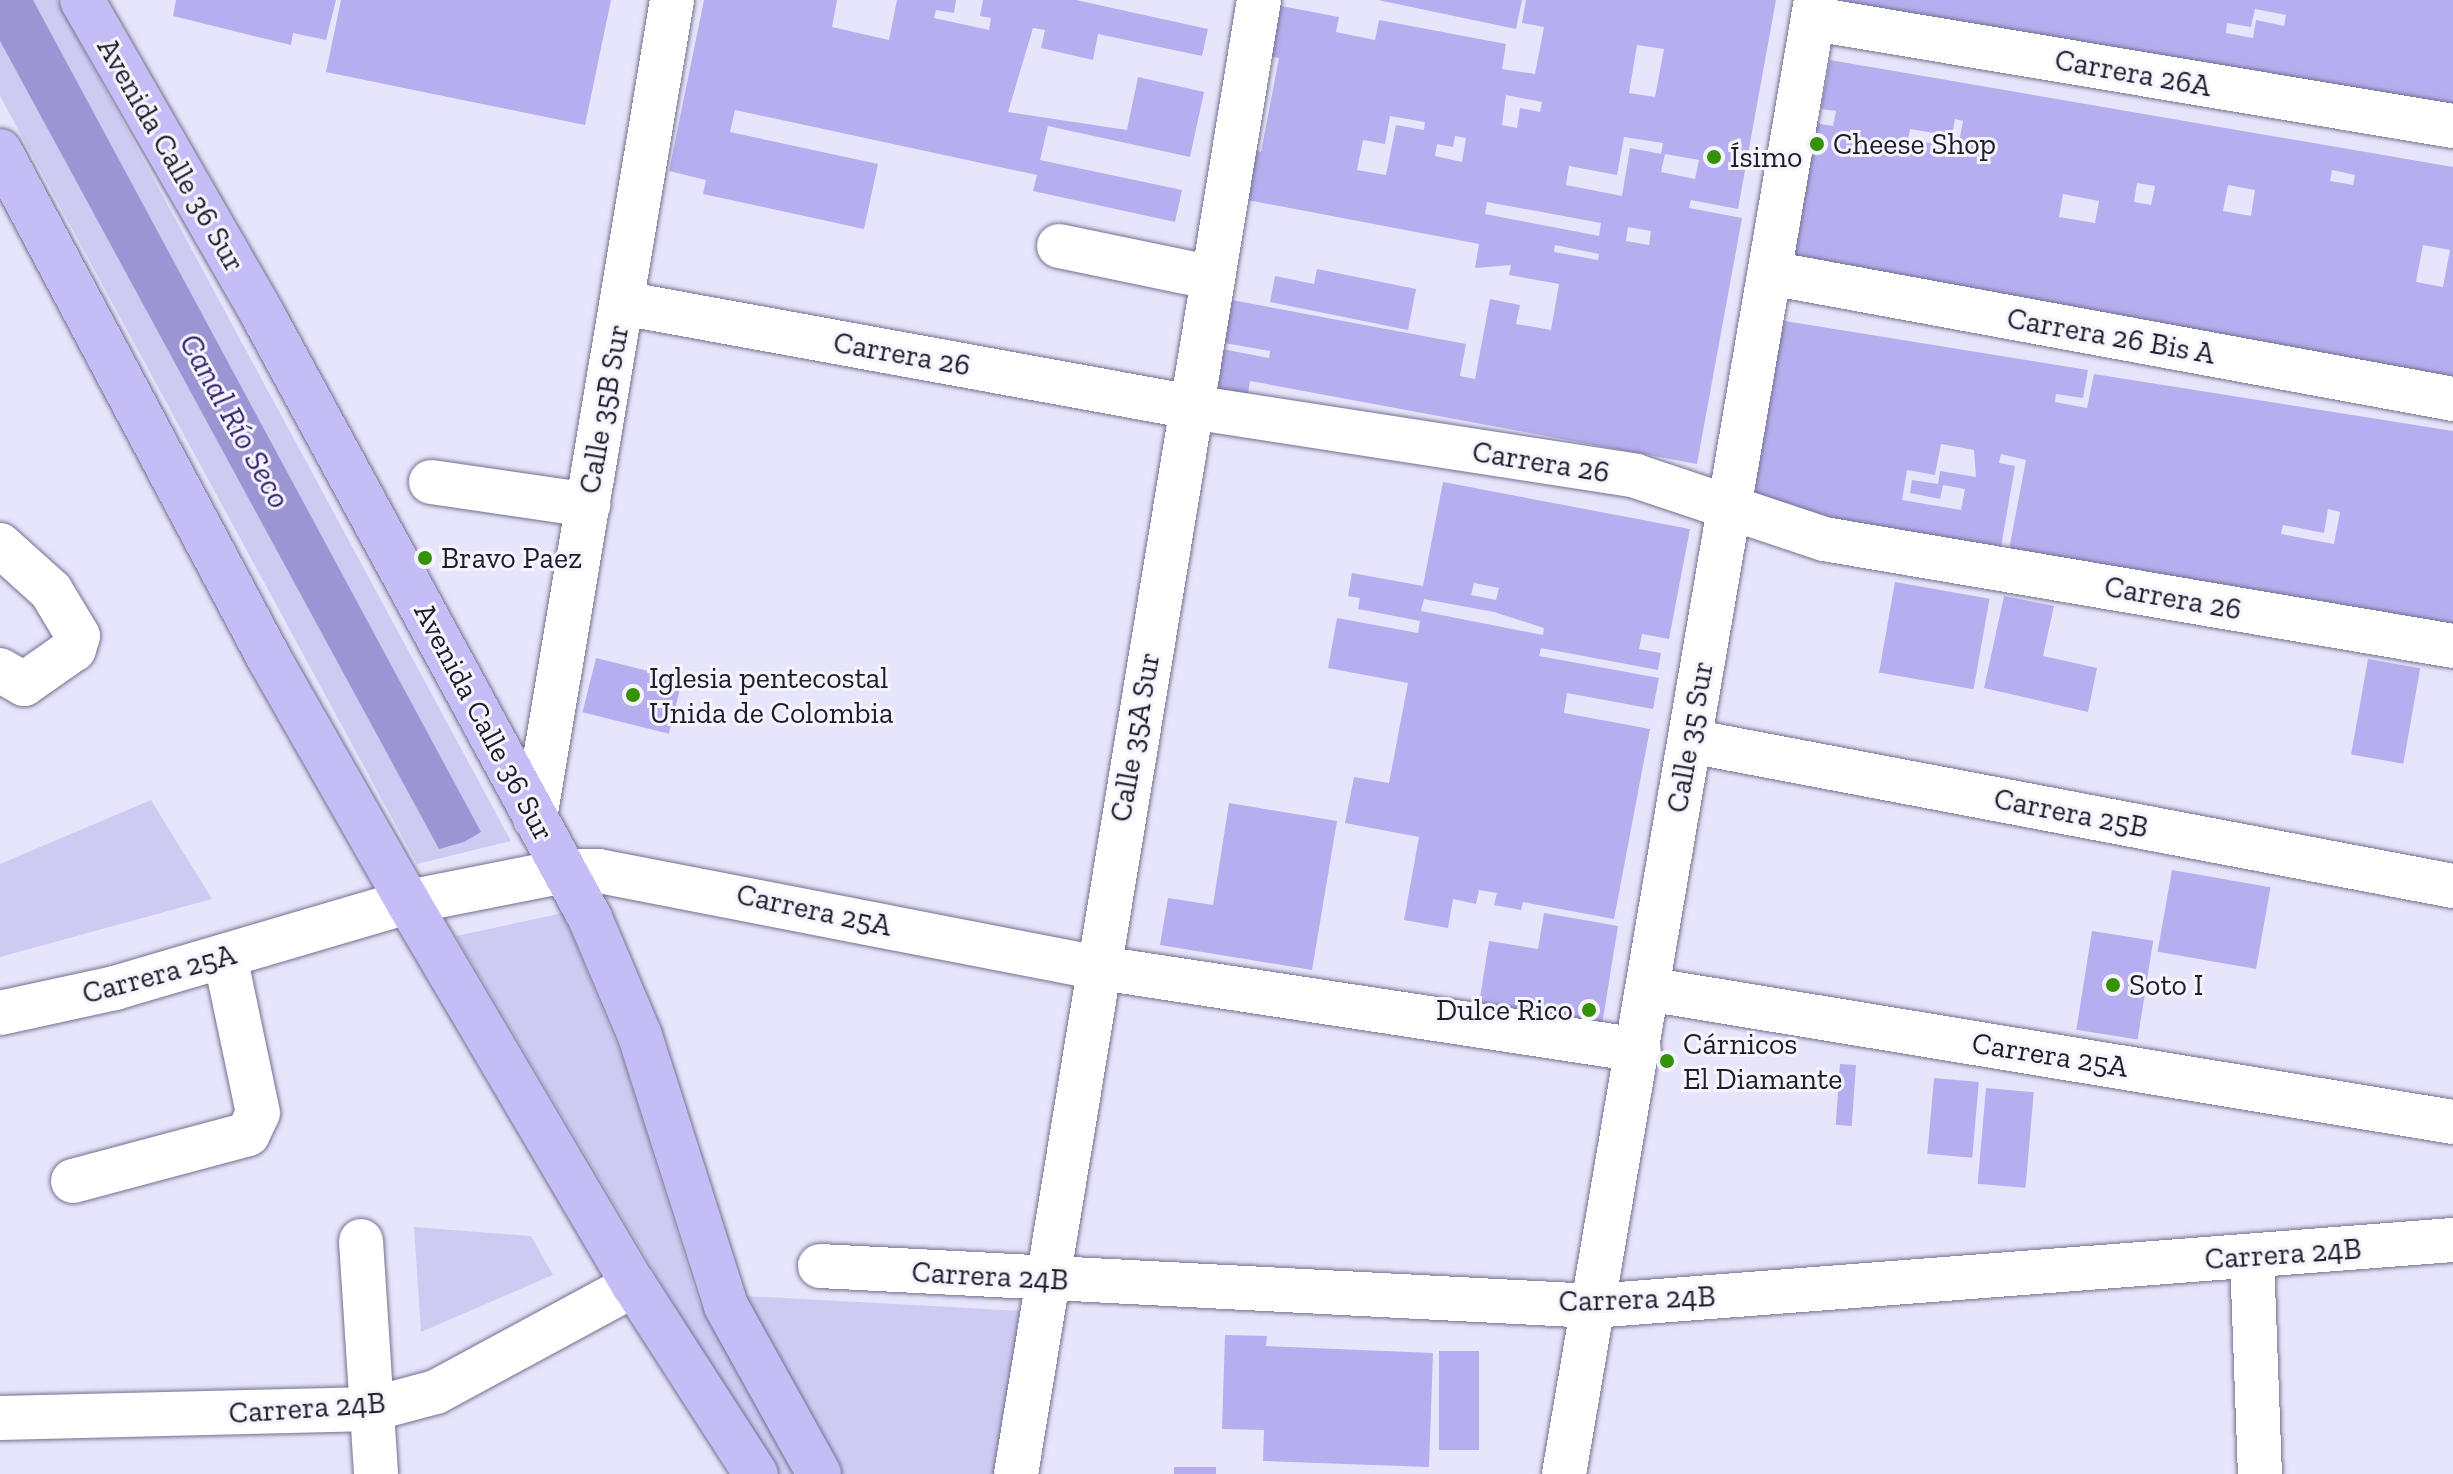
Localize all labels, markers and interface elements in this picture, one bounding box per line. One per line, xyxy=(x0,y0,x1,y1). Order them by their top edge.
street label: Avenida Calle 36 Sur xyxy=(89,32,253,278)
street label: Carrera 26A xyxy=(2052,42,2214,104)
place label: Cheese Shop xyxy=(1833,126,1996,162)
marker: Cheese Shop xyxy=(1808,135,1826,153)
place label: Ísimo xyxy=(1730,139,1802,175)
marker: Ísimo xyxy=(1705,148,1723,166)
street label: Carrera 26 Bis A xyxy=(2004,300,2218,372)
street label: Calle 35B Sur xyxy=(571,322,637,496)
street label: Carrera 26 xyxy=(831,324,973,384)
water label: Canal Río Seco xyxy=(171,327,299,515)
street label: Carrera 26 xyxy=(1470,433,1612,491)
place label: Bravo Paez xyxy=(441,540,582,576)
marker: Bravo Paez xyxy=(416,549,434,567)
street label: Carrera 26 xyxy=(2102,568,2244,628)
street label: Avenida Calle 36 Sur xyxy=(406,597,562,847)
street label: Calle 35A Sur xyxy=(1102,649,1168,825)
street label: Calle 35 Sur xyxy=(1659,659,1721,815)
place label: Iglesia pentecostal Unida de Colombia xyxy=(649,660,893,730)
marker: Iglesia pentecostal Unida de Colombia xyxy=(624,686,642,704)
street label: Carrera 25B xyxy=(1991,780,2151,846)
street label: Carrera 25A xyxy=(733,876,895,944)
street label: Carrera 25A xyxy=(78,936,240,1012)
place label: Soto I xyxy=(2129,967,2203,1003)
marker: Soto I xyxy=(2104,976,2122,994)
place label: Dulce Rico xyxy=(1436,992,1573,1028)
marker: Dulce Rico xyxy=(1580,1001,1598,1019)
street label: Carrera 25A xyxy=(1969,1025,2131,1085)
place label: Cárnicos El Diamante xyxy=(1683,1026,1842,1096)
marker: Cárnicos El Diamante xyxy=(1658,1052,1676,1070)
street label: Carrera 24B xyxy=(2204,1231,2362,1277)
street label: Carrera 24B xyxy=(911,1254,1069,1298)
street label: Carrera 24B xyxy=(1558,1278,1716,1320)
street label: Carrera 24B xyxy=(228,1385,386,1431)

